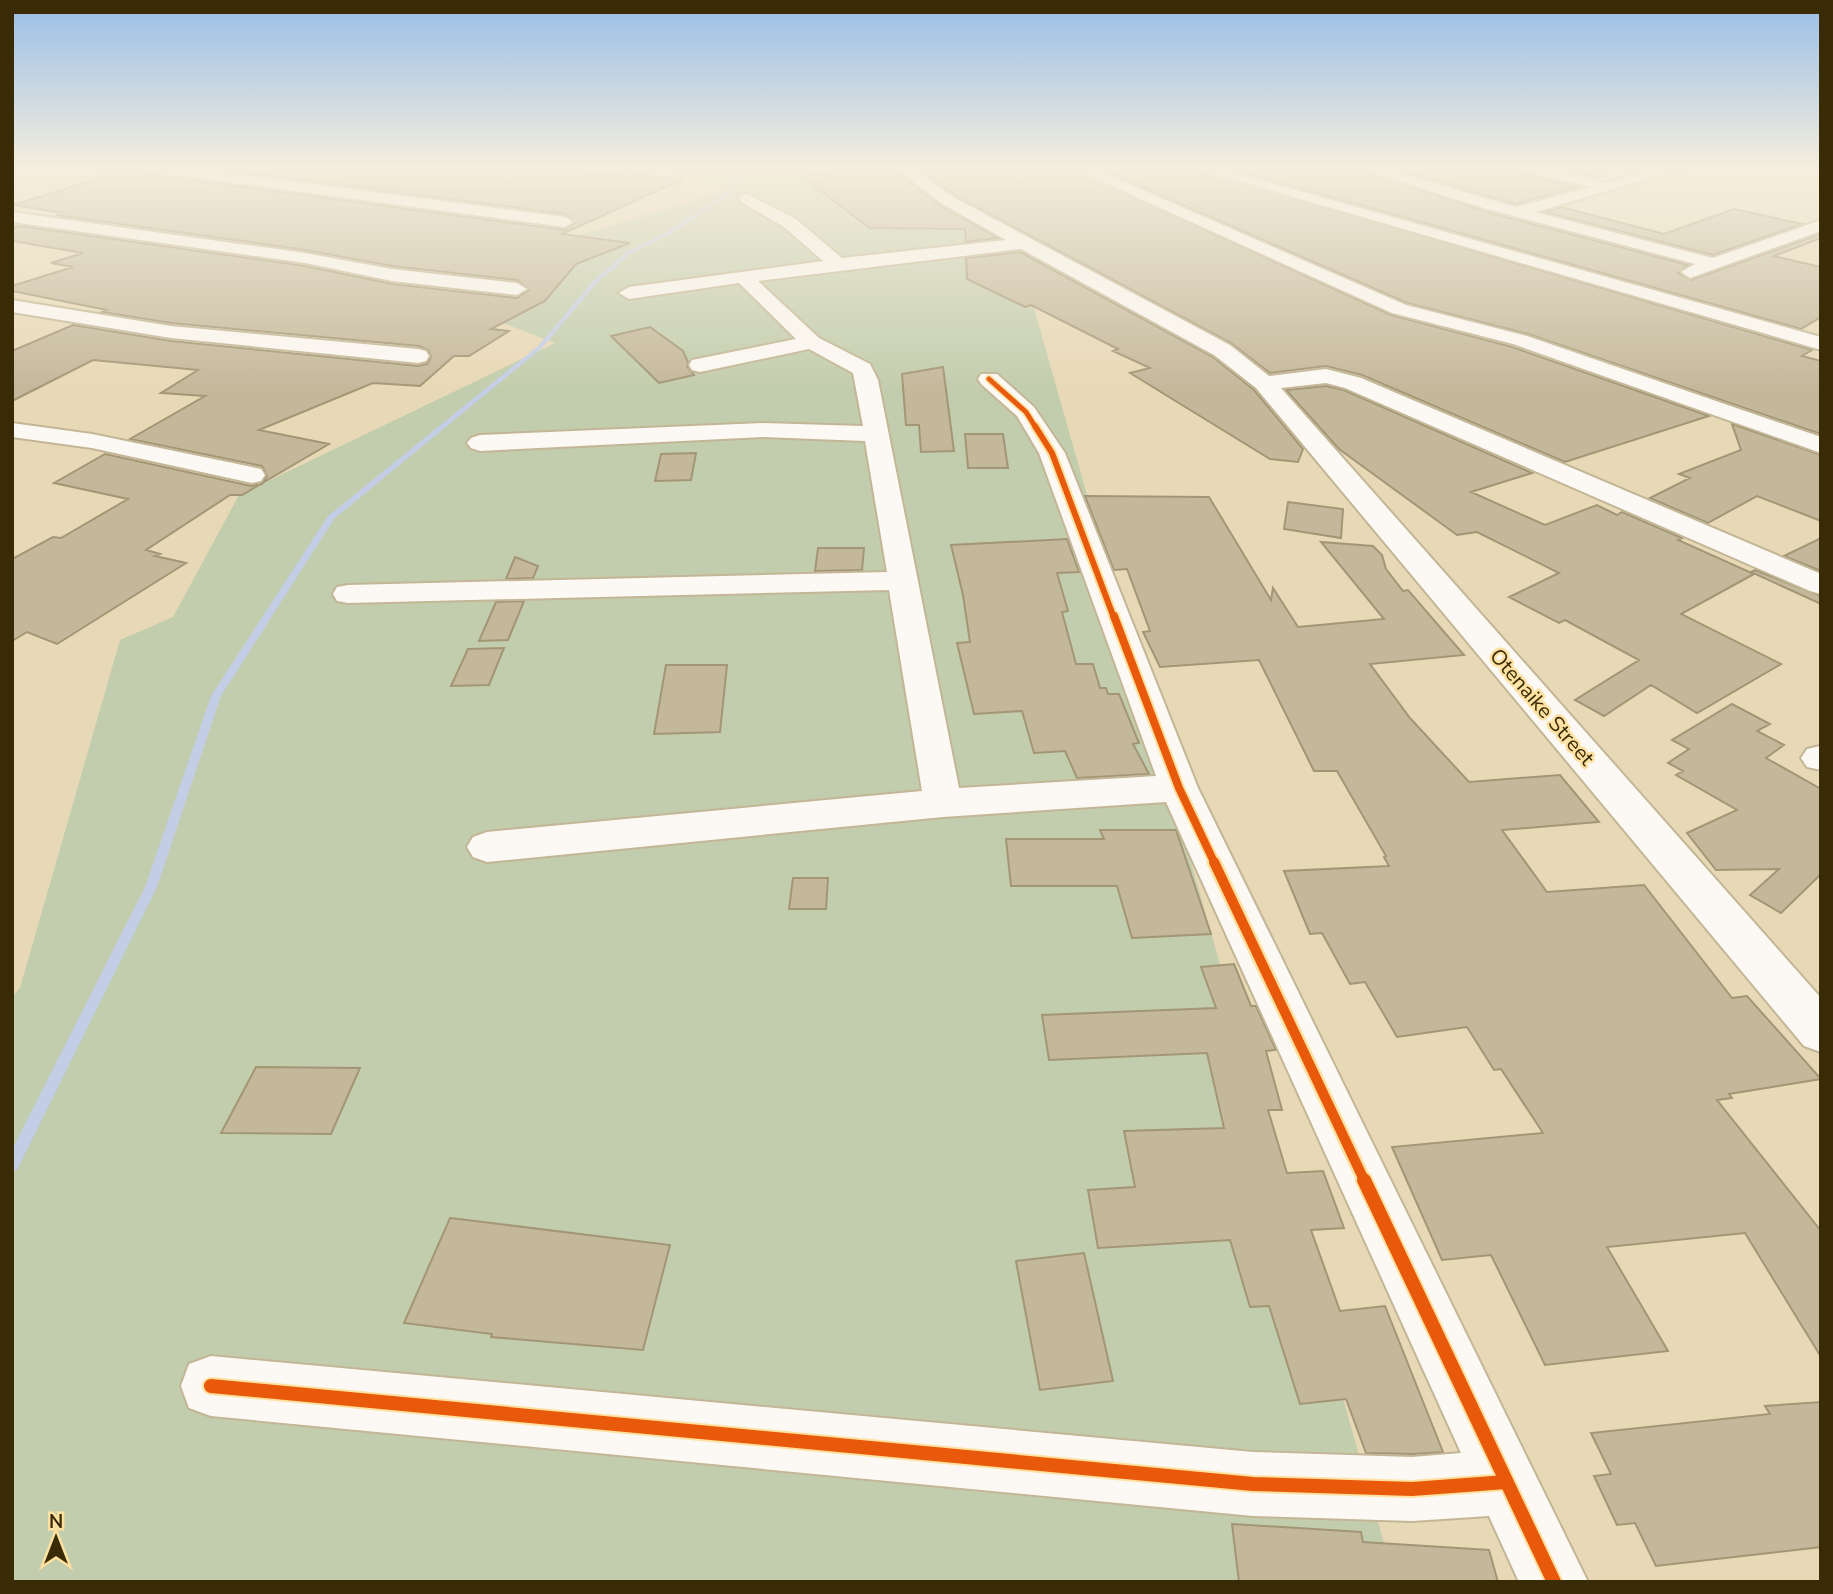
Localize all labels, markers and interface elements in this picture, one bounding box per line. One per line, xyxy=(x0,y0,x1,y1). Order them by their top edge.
street label: Otenaike Street xyxy=(1483,643,1601,772)
north arrow xyxy=(21,1503,91,1573)
text: N xyxy=(49,1509,63,1535)

